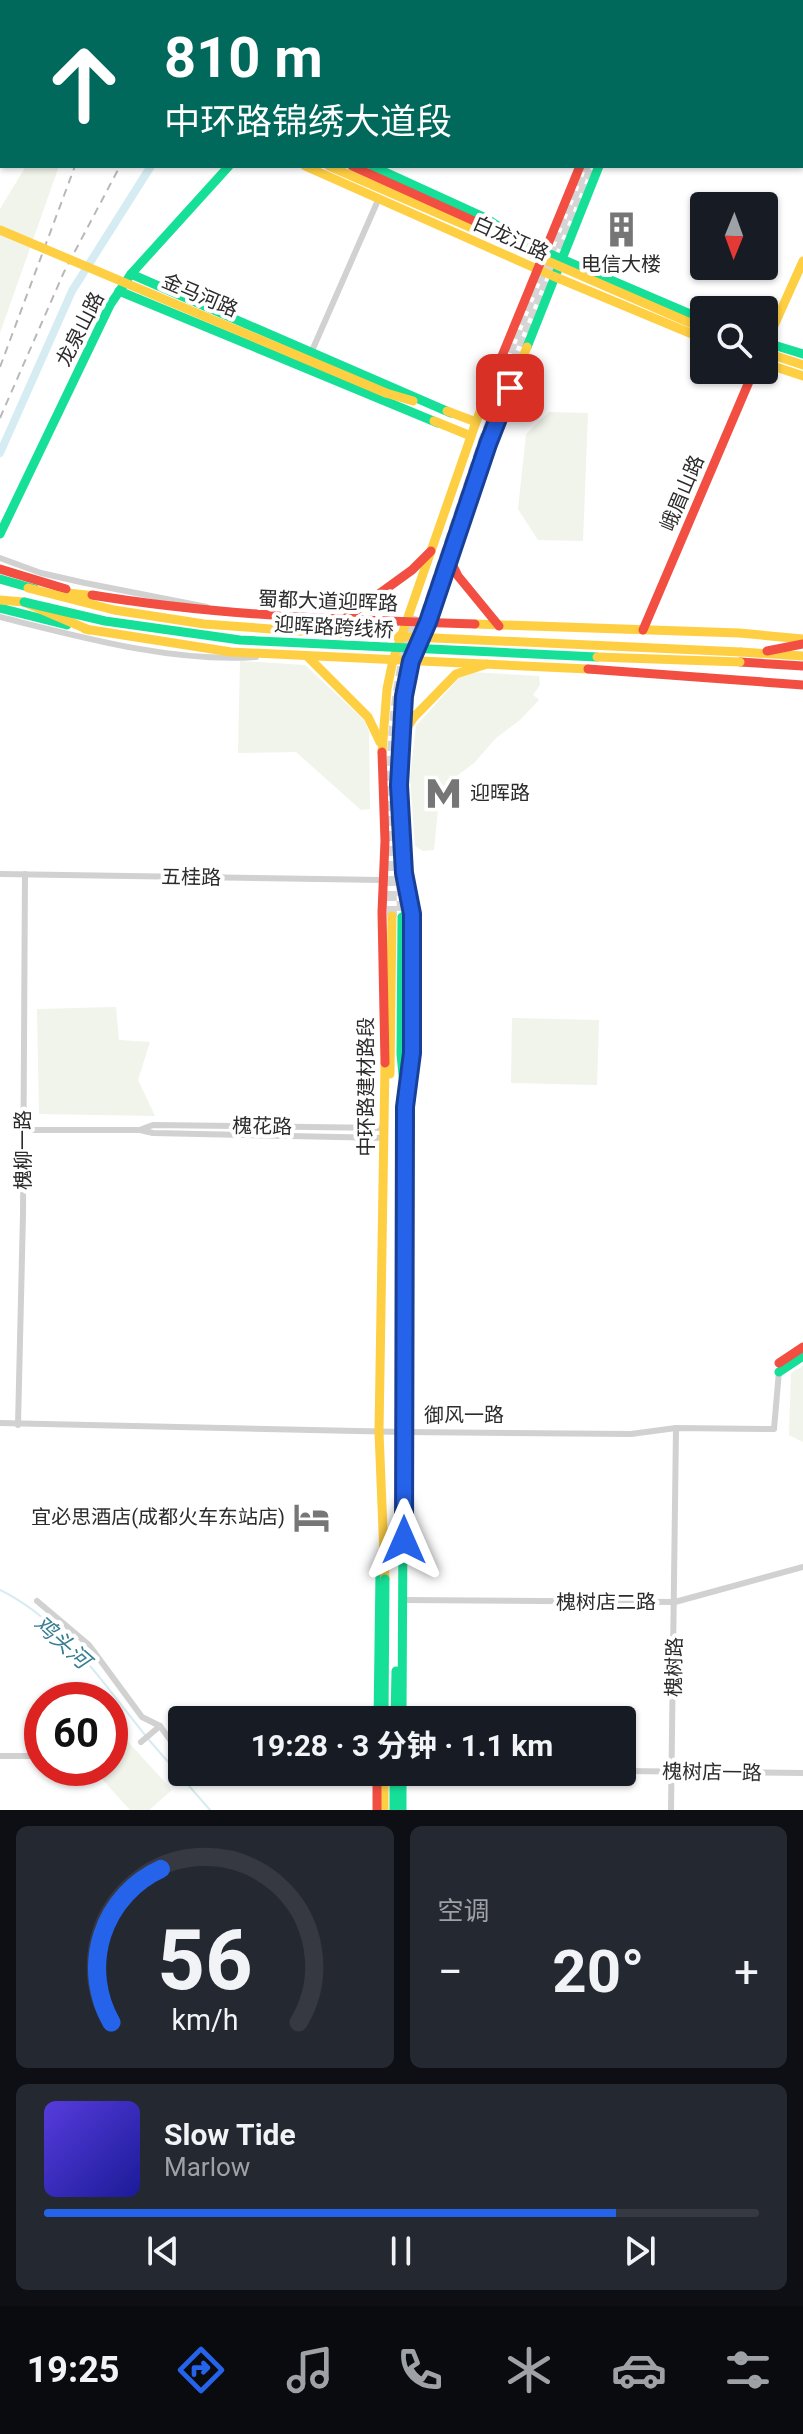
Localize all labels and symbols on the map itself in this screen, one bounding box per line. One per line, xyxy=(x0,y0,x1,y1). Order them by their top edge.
north arrow xyxy=(690,192,778,280)
building icon: 电信大楼 xyxy=(602,210,640,248)
street label: 白龙江路 xyxy=(470,211,552,265)
place label: 电信大楼 xyxy=(581,252,661,276)
street label: 金马河路 xyxy=(158,268,242,322)
street label: 龙泉山路 xyxy=(51,288,109,370)
pin xyxy=(476,354,544,422)
street label: 峨眉山路 xyxy=(655,451,709,535)
street label: 蜀都大道迎晖路 xyxy=(258,587,398,615)
street label: 迎晖路跨线桥 xyxy=(273,612,395,642)
metro station icon: 迎晖路 xyxy=(425,774,463,812)
place label: 迎晖路 xyxy=(470,781,530,805)
street label: 五桂路 xyxy=(161,864,221,890)
street label: 中环路建材路段 xyxy=(354,1017,378,1157)
street label: 槐柳一路 xyxy=(11,1110,35,1190)
street label: 槐花路 xyxy=(232,1113,292,1139)
street label: 御风一路 xyxy=(424,1403,504,1427)
hotel icon: 宜必思酒店(成都火车东站店) xyxy=(292,1498,330,1536)
position arrow xyxy=(362,1498,446,1582)
place label: 宜必思酒店(成都火车东站店) xyxy=(31,1505,285,1529)
street label: 槐树店二路 xyxy=(556,1590,656,1614)
water label: 鸡头河 xyxy=(29,1611,98,1676)
street label: 槐树路 xyxy=(661,1637,687,1697)
speed limit sign: 60 xyxy=(24,1682,128,1786)
street label: 槐树店一路 xyxy=(662,1759,762,1785)

